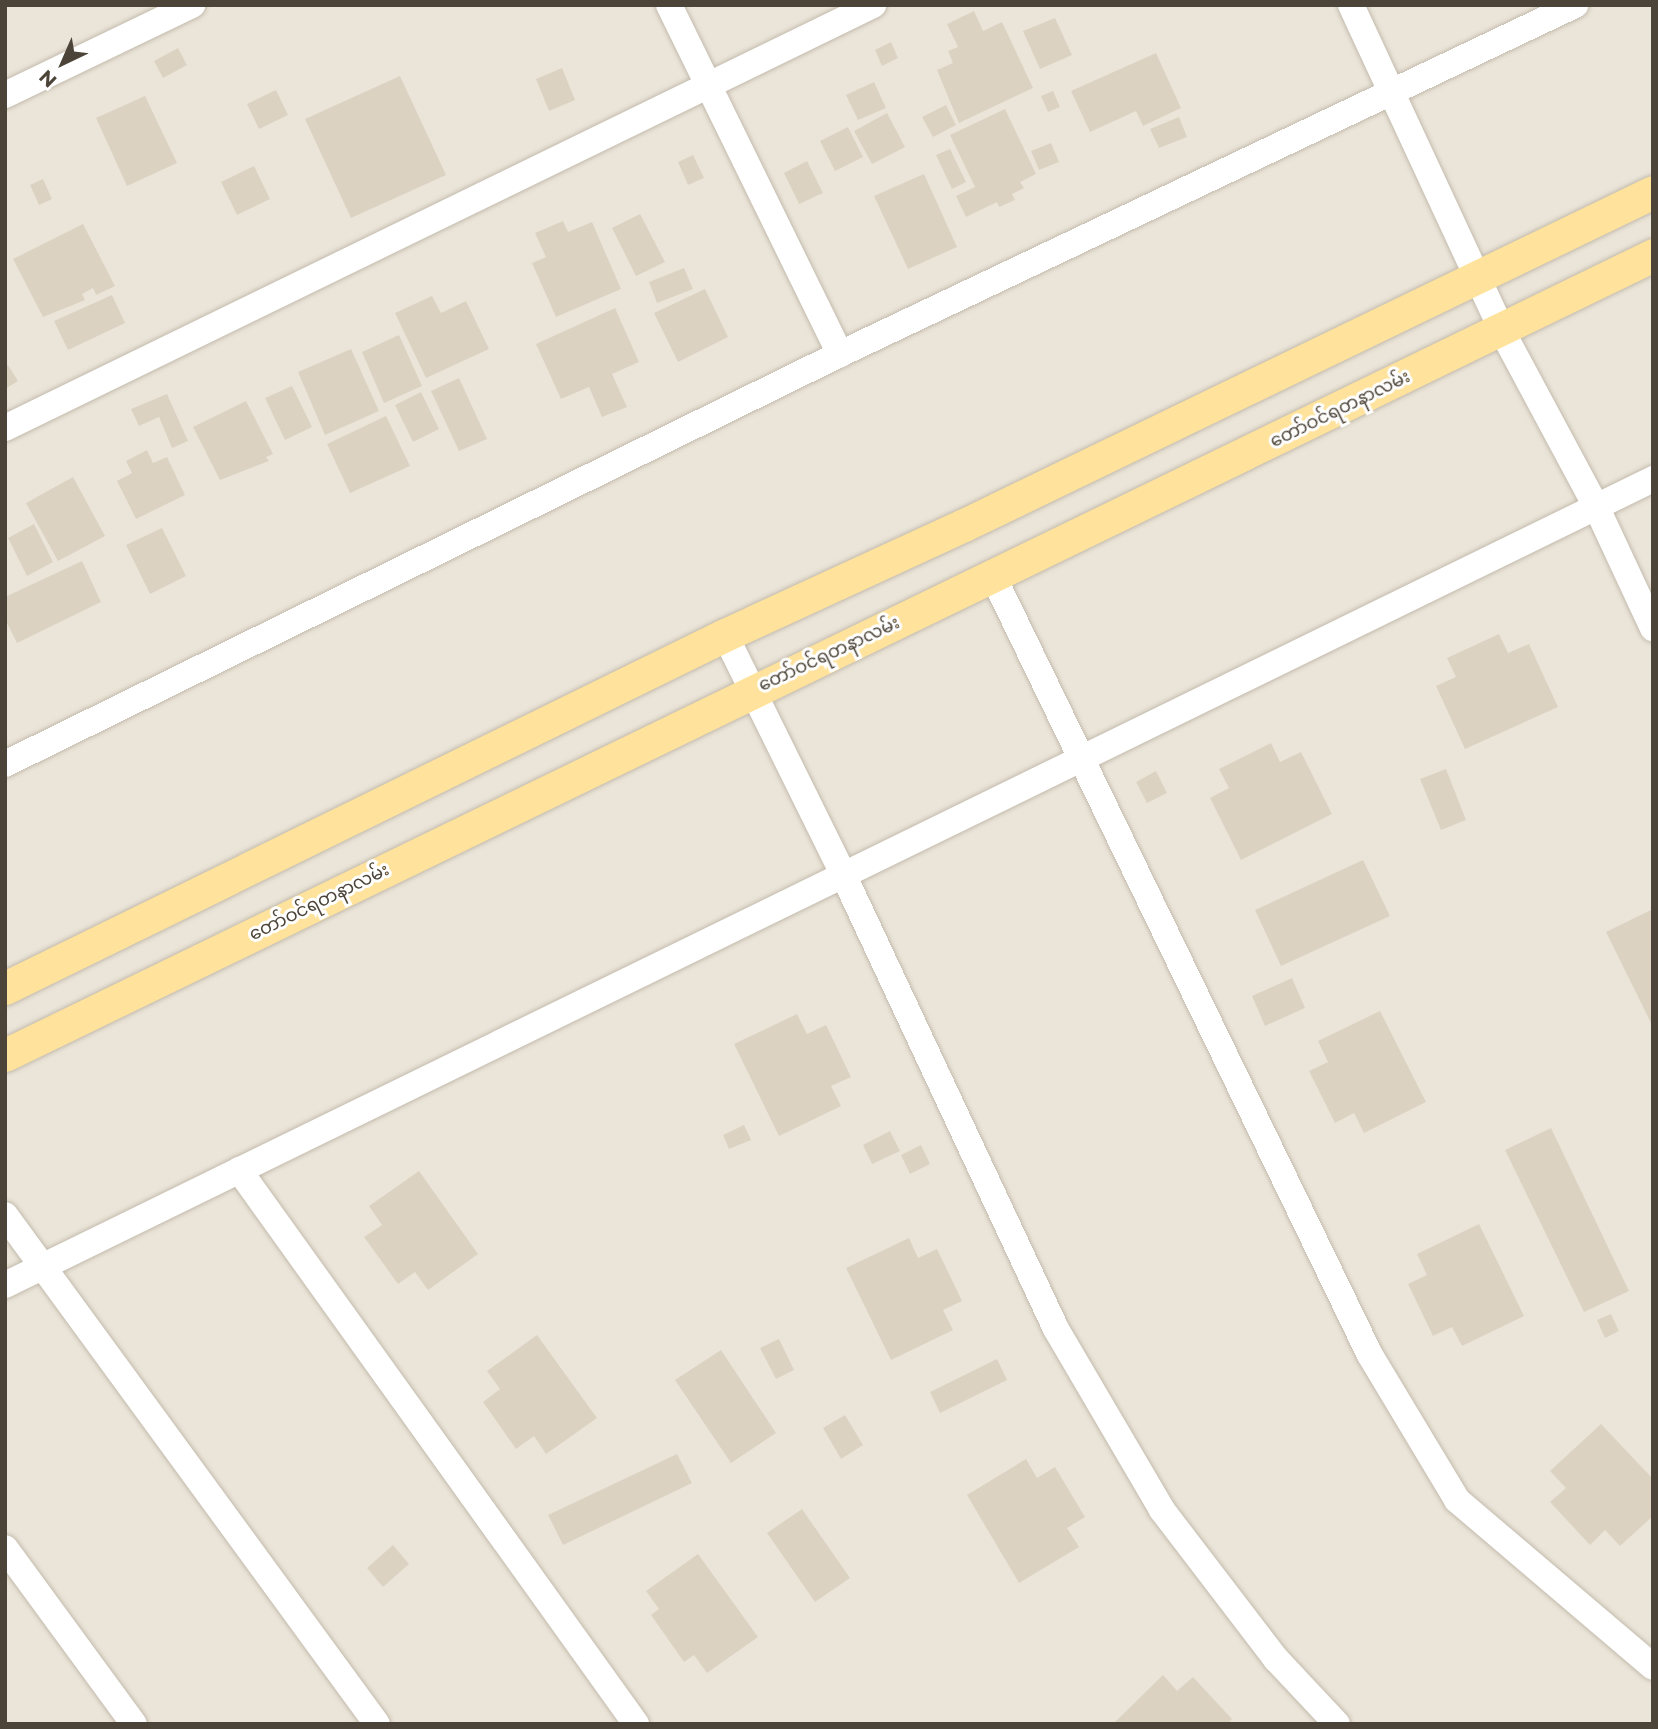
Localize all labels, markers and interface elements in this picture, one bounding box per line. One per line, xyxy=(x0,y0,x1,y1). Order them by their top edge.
north arrow xyxy=(28,28,98,98)
text: N xyxy=(35,65,62,92)
street label: တော်ဝင်ရတနာလမ်း xyxy=(1266,366,1414,452)
street label: တော်ဝင်ရတနာလမ်း xyxy=(755,612,903,696)
street label: တော်ဝင်ရတနာလမ်း xyxy=(245,859,393,945)

